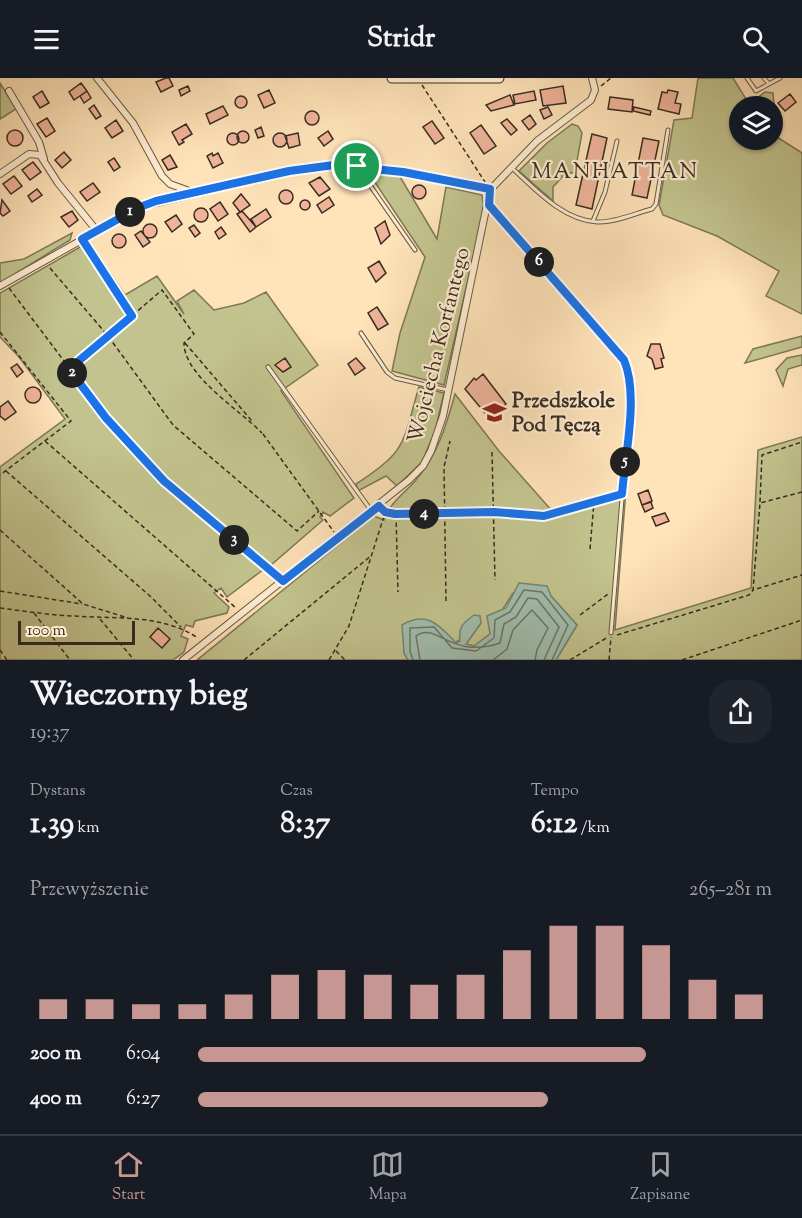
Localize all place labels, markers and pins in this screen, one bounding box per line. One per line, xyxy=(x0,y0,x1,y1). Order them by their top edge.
pin xyxy=(331,140,382,191)
pin: 1 xyxy=(115,197,145,227)
pin: 6 xyxy=(524,247,554,277)
pin: 2 xyxy=(57,358,87,388)
place label: Przedszkole Pod Tęczą xyxy=(512,387,615,441)
school or university icon: Przedszkole Pod Tęczą xyxy=(481,399,507,425)
pin: 5 xyxy=(610,447,640,477)
pin: 4 xyxy=(409,499,439,529)
pin: 3 xyxy=(219,525,249,555)

